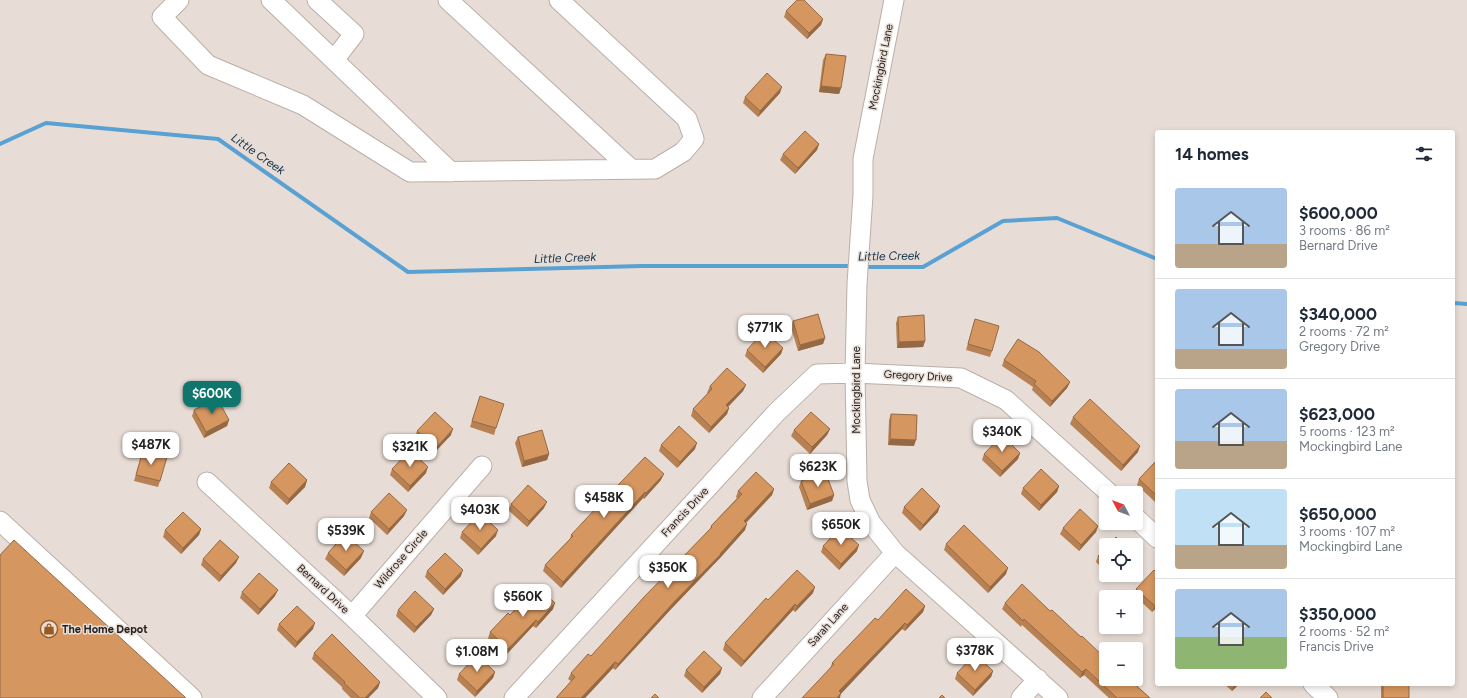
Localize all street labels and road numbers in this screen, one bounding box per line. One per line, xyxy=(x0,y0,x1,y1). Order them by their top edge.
street label: Mockingbird Lane xyxy=(866,23,896,111)
street label: Mockingbird Lane xyxy=(850,346,863,434)
street label: Gregory Drive xyxy=(883,368,953,384)
street label: Francis Drive xyxy=(659,484,711,540)
street label: Wildrose Circle xyxy=(372,527,430,591)
street label: Bernard Drive xyxy=(294,562,352,616)
street label: Sarah Lane xyxy=(805,601,851,649)

